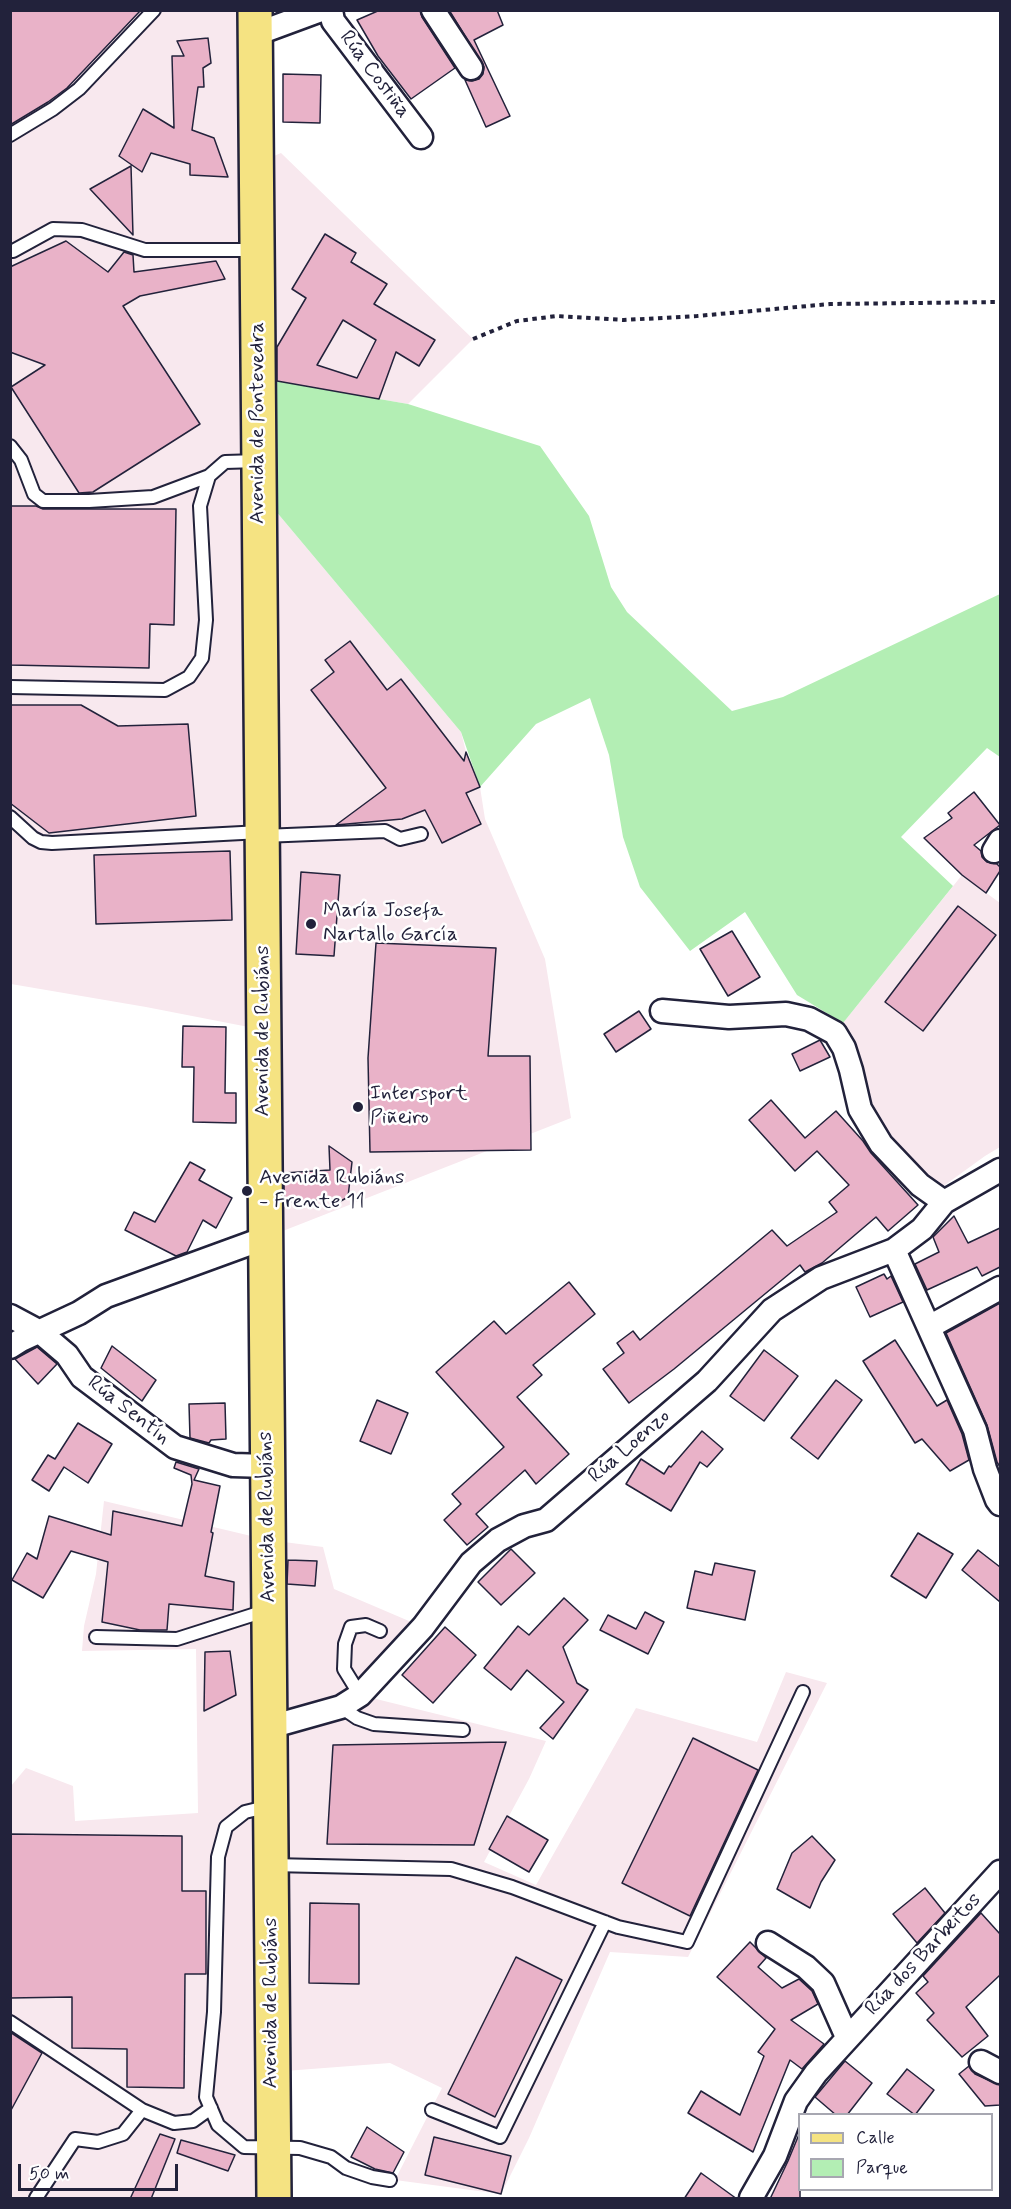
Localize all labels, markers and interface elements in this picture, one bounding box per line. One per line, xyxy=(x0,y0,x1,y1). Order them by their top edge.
street label: Rúa Costiña xyxy=(333,26,415,124)
street label: Avenida de Pontevedra xyxy=(246,322,272,524)
place label: María Josefa Nartallo García xyxy=(323,899,458,949)
marker: María Josefa Nartallo García xyxy=(304,917,318,931)
street label: Avenida de Rubiáns xyxy=(251,945,277,1117)
place label: Intersport Piñeiro xyxy=(370,1082,467,1132)
marker: Intersport Piñeiro xyxy=(351,1100,365,1114)
place label: Avenida Rubiáns - Frente 11 xyxy=(259,1166,405,1216)
marker: Avenida Rubiáns - Frente 11 xyxy=(240,1184,254,1198)
street label: Rúa Sentín xyxy=(82,1371,174,1451)
street label: Rúa Loenzo xyxy=(584,1405,676,1489)
street label: Avenida de Rubiáns xyxy=(254,1431,282,1603)
street label: Rúa dos Barbeitos xyxy=(861,1888,987,2022)
street label: Avenida de Rubiáns xyxy=(259,1917,285,2089)
legend xyxy=(798,2113,993,2191)
text: Calle xyxy=(856,2126,895,2150)
scale bar xyxy=(21,2152,182,2190)
text: Parque xyxy=(856,2156,908,2180)
text: 50 m xyxy=(29,2162,69,2186)

